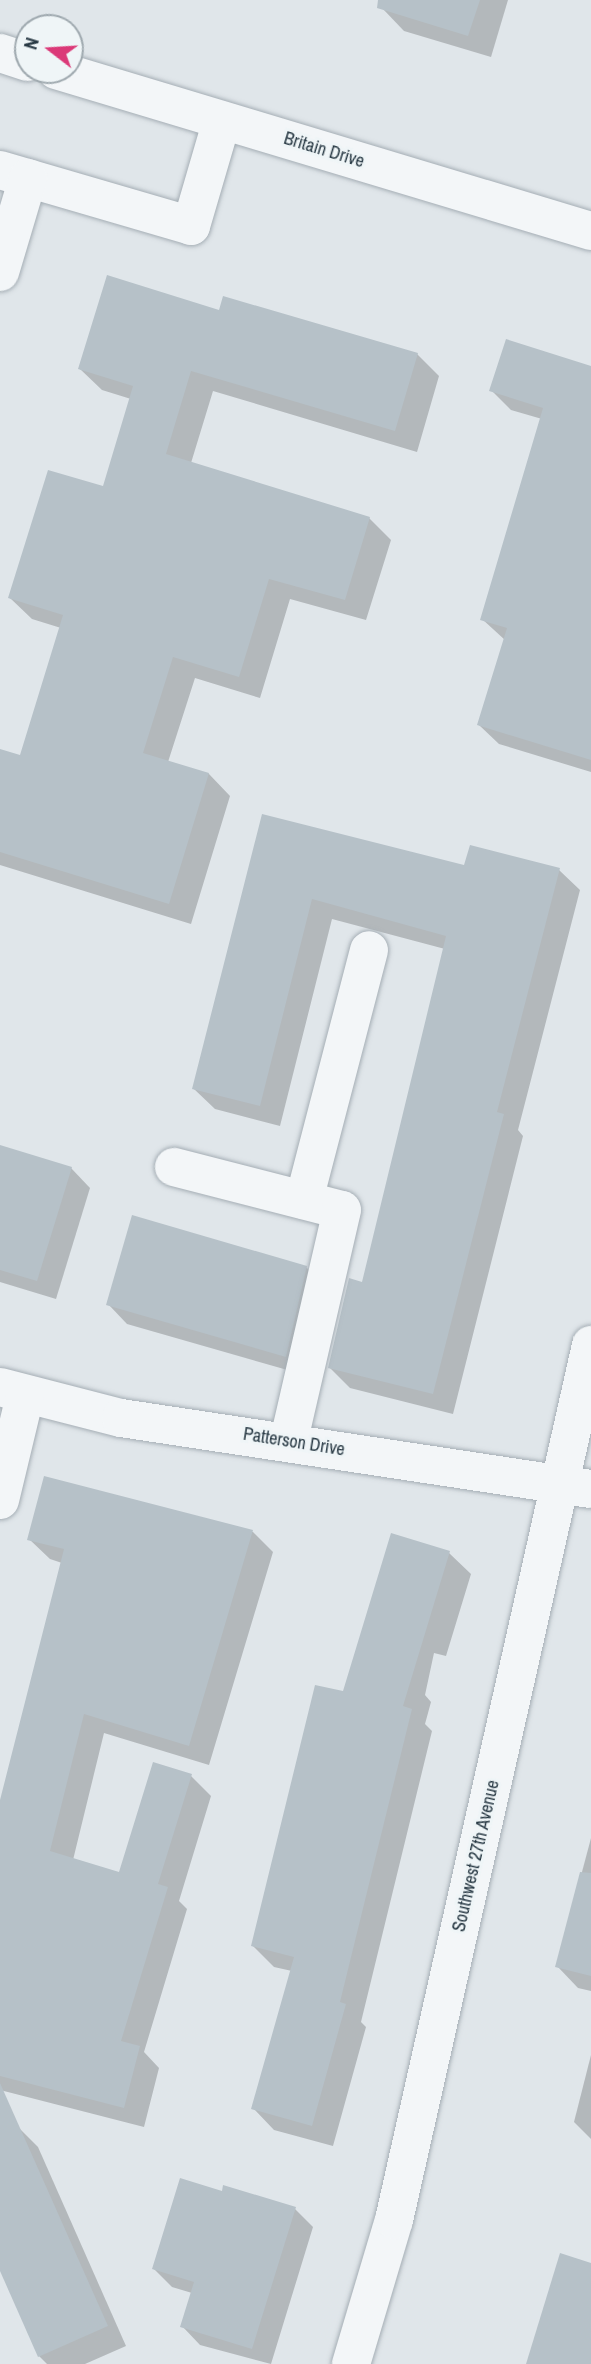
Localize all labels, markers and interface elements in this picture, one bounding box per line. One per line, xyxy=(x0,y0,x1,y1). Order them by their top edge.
north arrow xyxy=(14,14,84,84)
text: N xyxy=(17,34,45,53)
street label: Britain Drive xyxy=(281,128,367,172)
street label: Patterson Drive xyxy=(242,1423,346,1461)
street label: Southwest 27th Avenue xyxy=(448,1778,504,1934)

